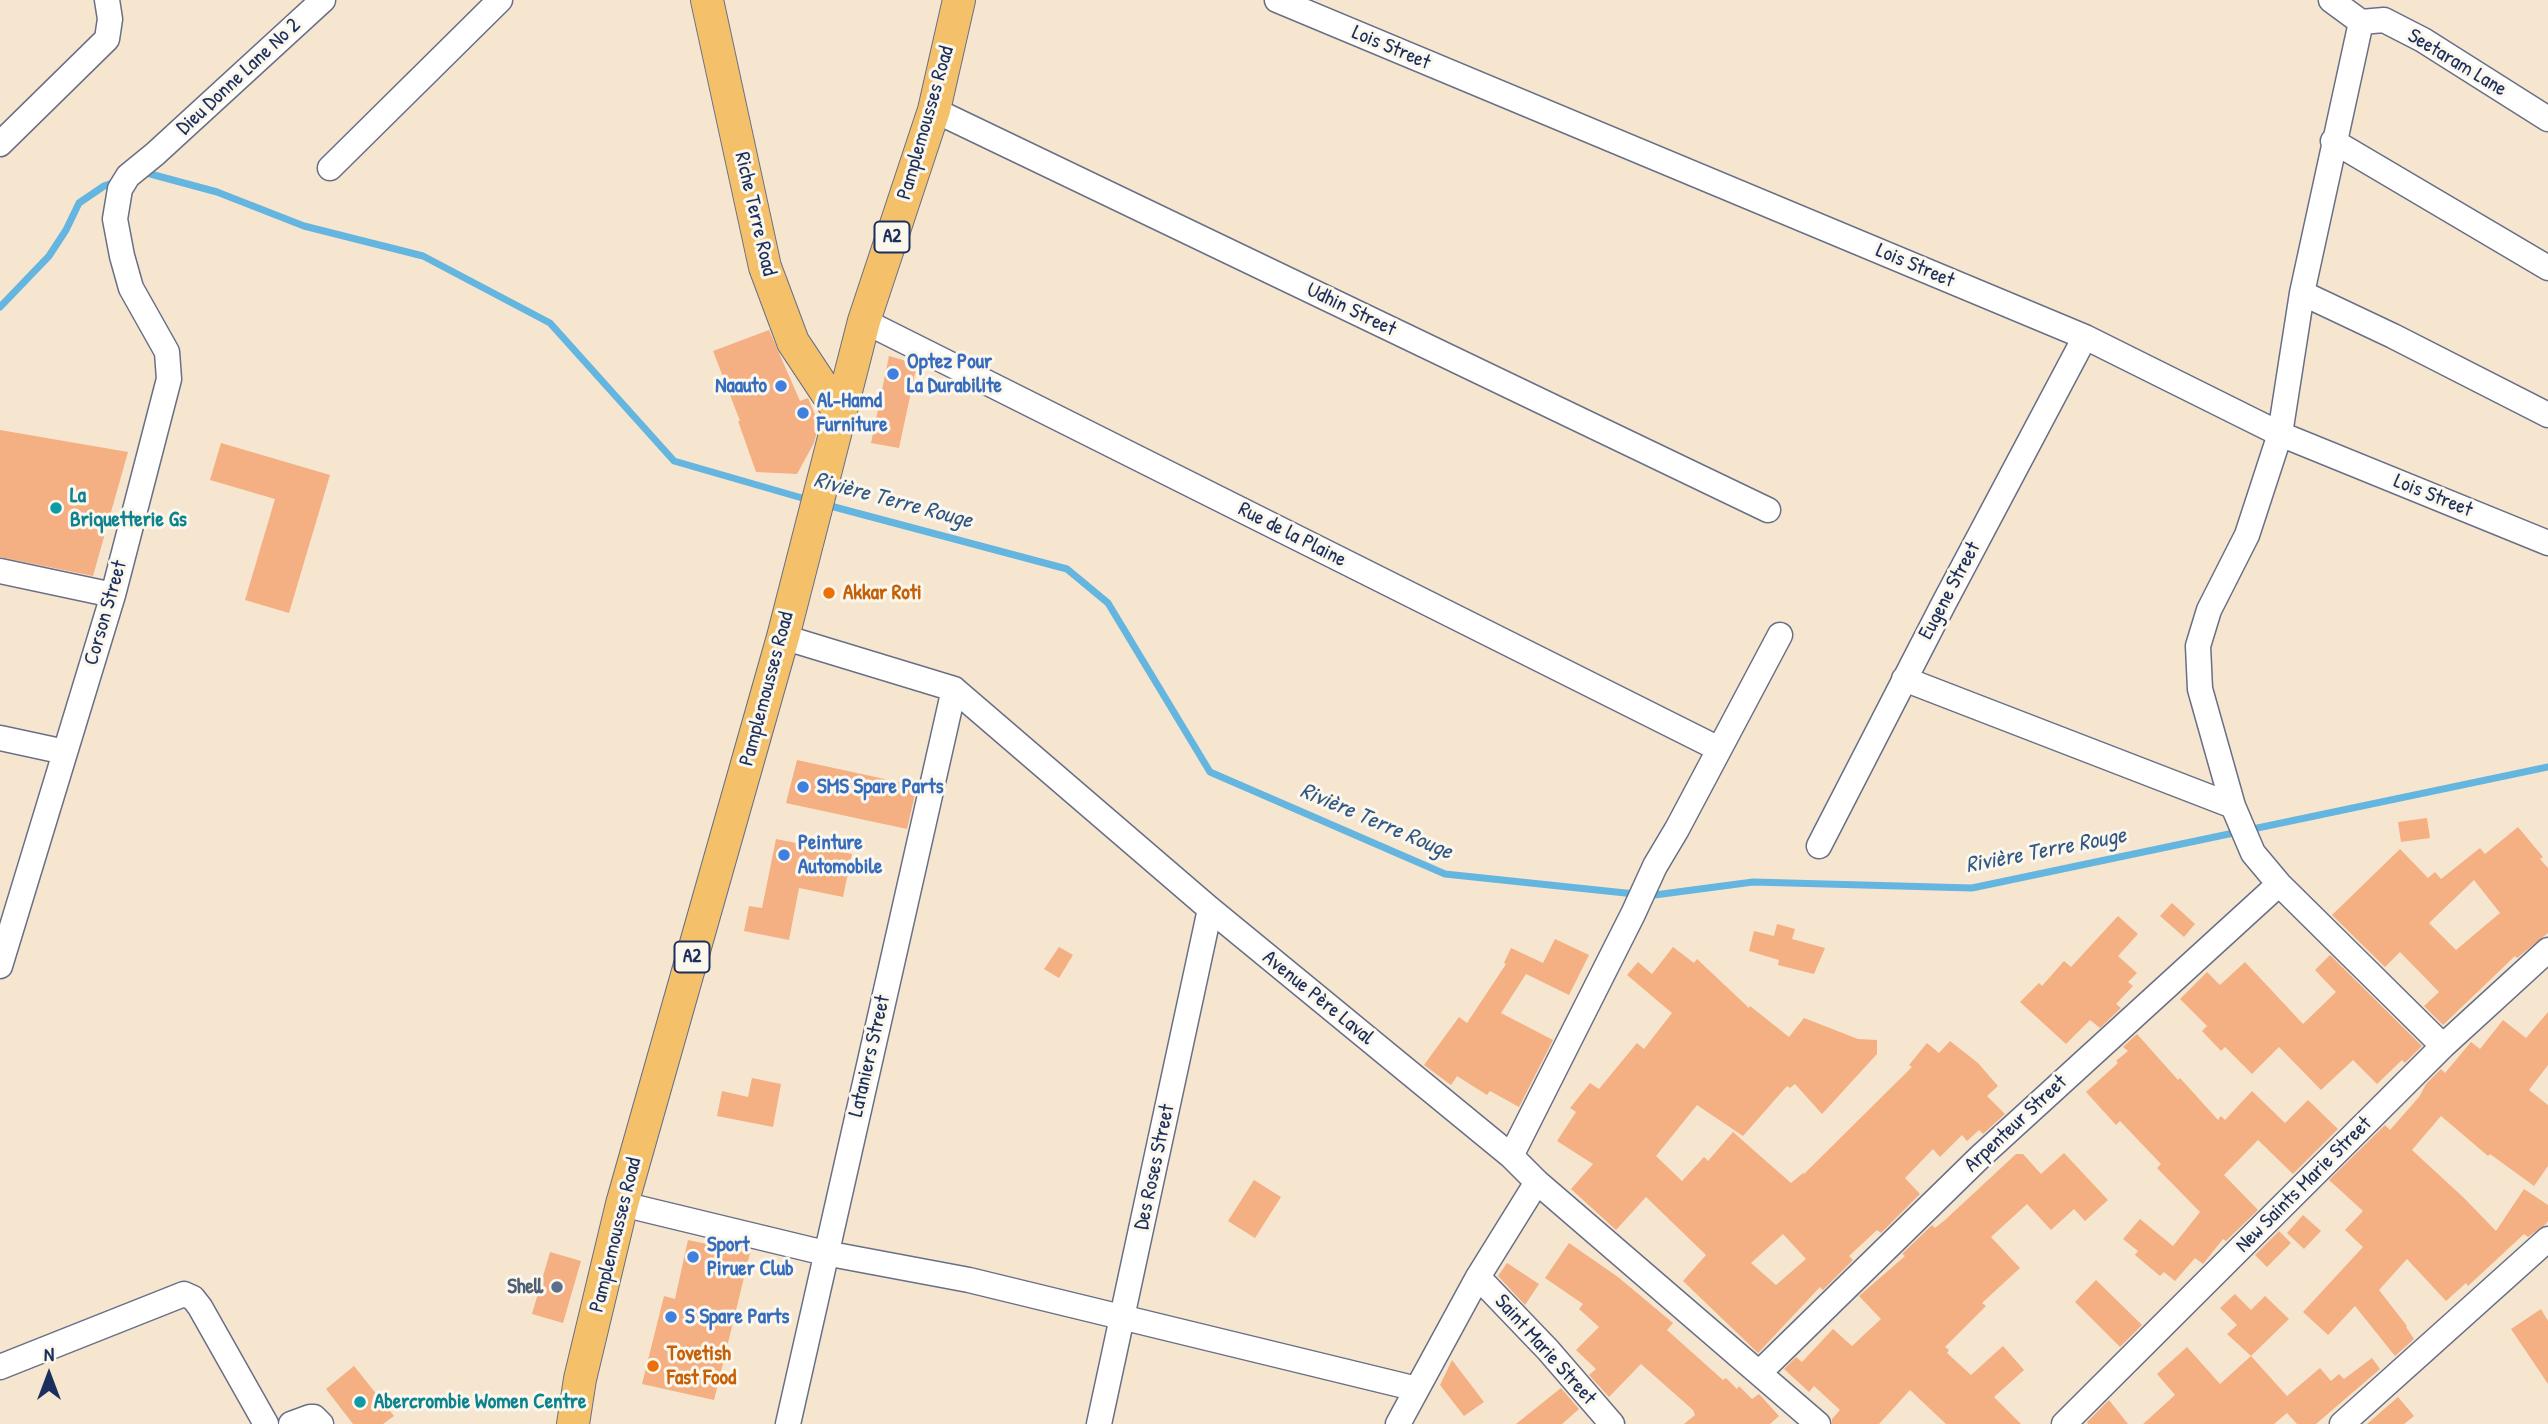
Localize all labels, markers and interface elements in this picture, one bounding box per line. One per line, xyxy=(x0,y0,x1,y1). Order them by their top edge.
street label: Dieu Donne Lane No 2 xyxy=(172,13,306,141)
street label: Lois Street xyxy=(1348,20,1434,76)
street label: Seetaram Lane xyxy=(2403,24,2511,102)
street label: Pamplemousses Road xyxy=(892,43,960,203)
street label: Riche Terre Road xyxy=(729,150,781,278)
road number: A2 xyxy=(874,221,910,252)
street label: Lois Street xyxy=(1872,238,1958,294)
street label: Udhin Street xyxy=(1302,278,1400,342)
place label: Optez Pour La Durabilite xyxy=(907,349,1002,399)
marker: Optez Pour La Durabilite xyxy=(885,366,901,382)
place label: Naauto xyxy=(715,373,767,399)
marker: Naauto xyxy=(773,378,789,394)
place label: Al-Hamd Furniture xyxy=(817,388,888,438)
marker: Al-Hamd Furniture xyxy=(795,405,811,421)
water label: Rivière Terre Rouge xyxy=(811,467,975,535)
street label: Lois Street xyxy=(2390,469,2476,523)
place label: La Briquetterie Gs xyxy=(70,483,187,533)
street label: Rue de la Plaine xyxy=(1234,497,1350,573)
marker: La Briquetterie Gs xyxy=(48,500,64,516)
street label: Eugene Street xyxy=(1914,538,1986,644)
street label: Corson Street xyxy=(79,558,133,668)
place label: Akkar Roti xyxy=(843,580,922,606)
marker: Akkar Roti xyxy=(821,585,837,601)
street label: Pamplemousses Road xyxy=(734,609,800,769)
place label: SMS Spare Parts xyxy=(817,774,943,800)
water label: Rivière Terre Rouge xyxy=(1296,777,1456,867)
marker: SMS Spare Parts xyxy=(795,779,811,795)
water label: Rivière Terre Rouge xyxy=(1963,822,2129,880)
place label: Peinture Automobile xyxy=(798,830,882,880)
marker: Peinture Automobile xyxy=(776,847,792,863)
road number: A2 xyxy=(674,942,710,973)
street label: Avenue Père Laval xyxy=(1257,945,1379,1051)
street label: Lataniers Street xyxy=(844,993,896,1119)
street label: Arpenteur Street xyxy=(1960,1070,2072,1178)
street label: Des Roses Street xyxy=(1129,1102,1181,1232)
street label: New Saints Marie Street xyxy=(2231,1112,2377,1258)
street label: Pamplemousses Road xyxy=(585,1155,647,1315)
place label: Sport Piruer Club xyxy=(707,1232,794,1282)
marker: Sport Piruer Club xyxy=(685,1249,701,1265)
place label: Shell xyxy=(507,1274,543,1300)
marker: Shell xyxy=(549,1279,565,1295)
street label: Saint Marie Street xyxy=(1489,1290,1601,1410)
place label: S Spare Parts xyxy=(685,1304,789,1330)
marker: S Spare Parts xyxy=(663,1309,679,1325)
north arrow xyxy=(14,1340,84,1410)
text: N xyxy=(44,1341,54,1367)
place label: Tovetish Fast Food xyxy=(667,1341,736,1391)
marker: Tovetish Fast Food xyxy=(645,1358,661,1374)
place label: Abercrombie Women Centre xyxy=(374,1389,586,1415)
marker: Abercrombie Women Centre xyxy=(352,1394,368,1410)

